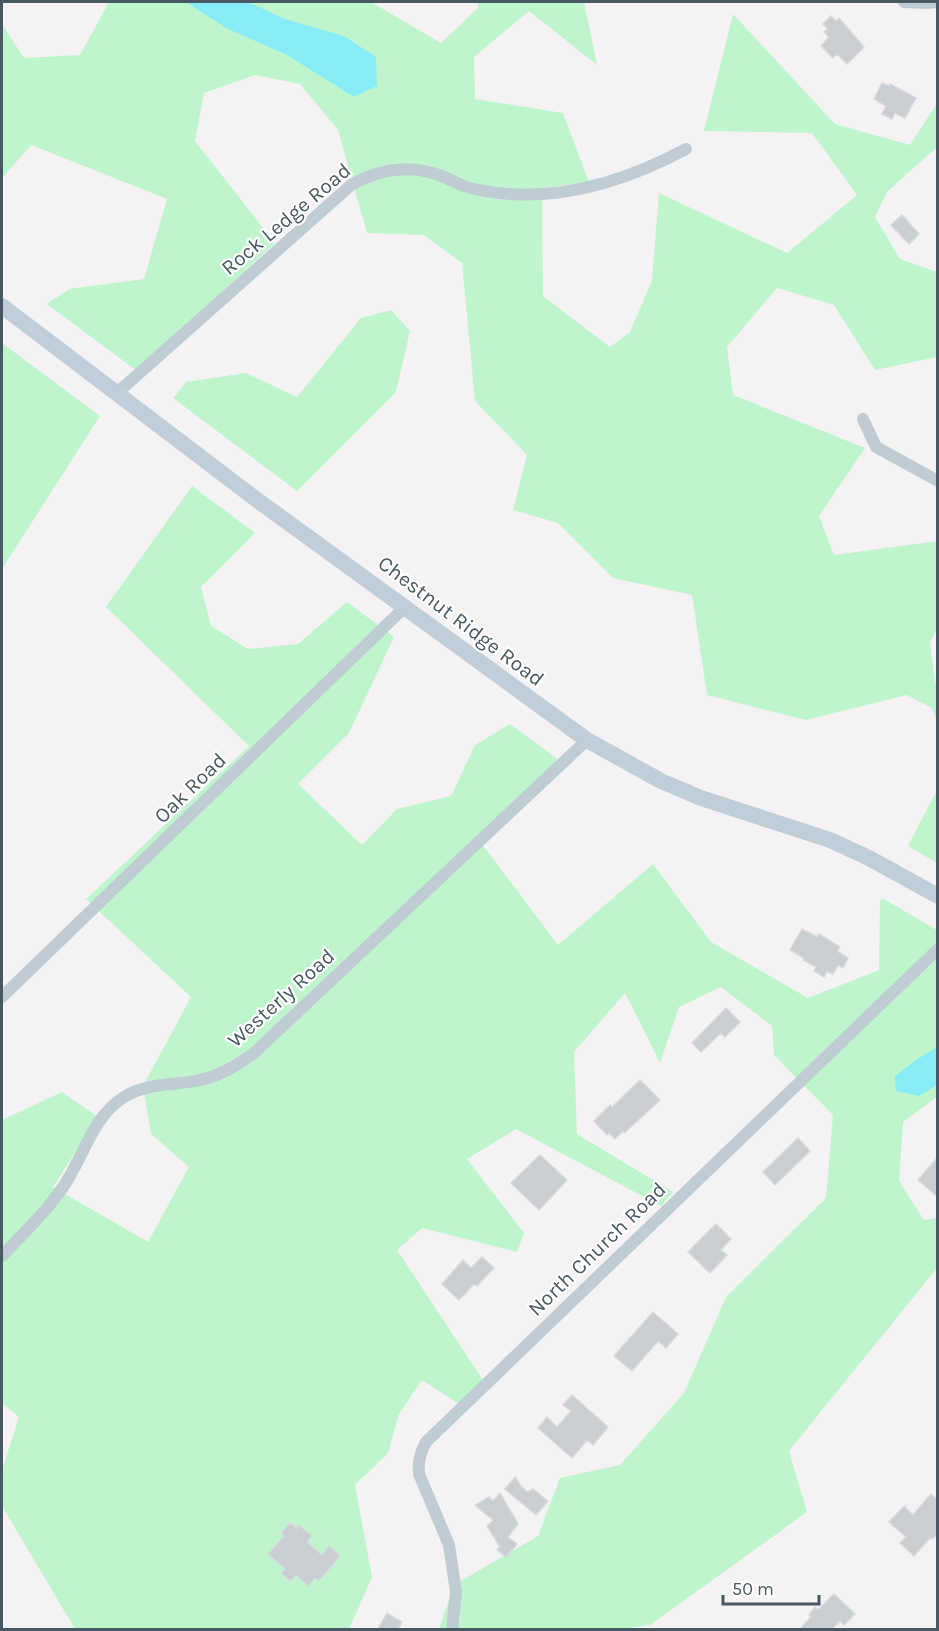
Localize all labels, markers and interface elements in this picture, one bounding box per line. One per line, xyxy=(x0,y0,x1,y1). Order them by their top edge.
street label: Rock Ledge Road xyxy=(217,158,355,280)
street label: Chestnut Ridge Road xyxy=(373,551,549,691)
street label: Oak Road xyxy=(149,748,231,828)
street label: Westerly Road xyxy=(223,944,339,1052)
street label: North Church Road xyxy=(523,1177,671,1321)
scale bar xyxy=(723,1568,819,1606)
text: 50 m xyxy=(732,1578,774,1600)

